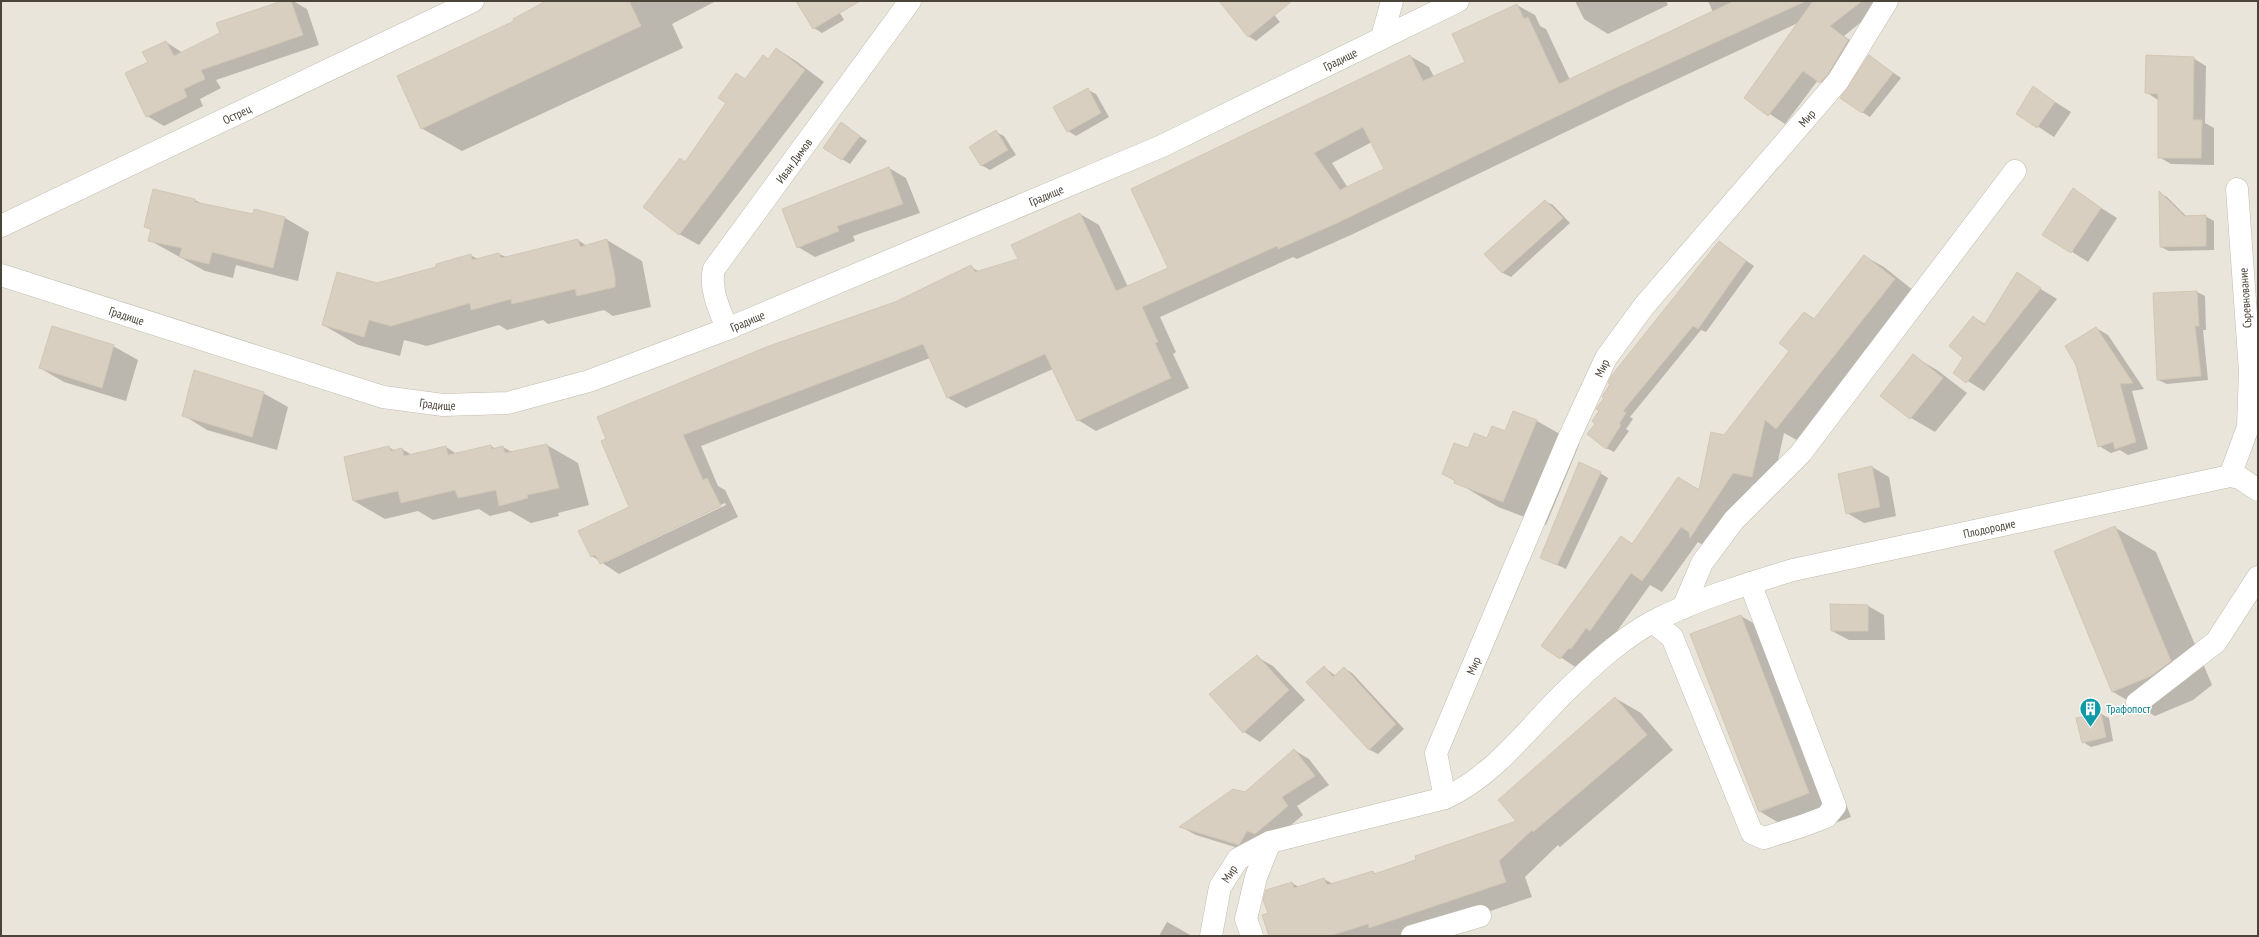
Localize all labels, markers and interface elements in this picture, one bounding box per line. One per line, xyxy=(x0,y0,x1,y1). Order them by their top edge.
street label: Градище xyxy=(1320,44,1359,74)
street label: Острец xyxy=(220,100,254,127)
street label: Мир xyxy=(1795,106,1818,129)
street label: Иван Димов xyxy=(772,135,815,186)
street label: Градище xyxy=(1026,181,1066,209)
street label: Съревнование xyxy=(2235,267,2255,329)
street label: Градище xyxy=(107,303,146,328)
street label: Градище xyxy=(728,307,767,334)
street label: Мир xyxy=(1591,357,1612,379)
street label: Градище xyxy=(419,394,456,412)
street label: Плодородие xyxy=(1962,515,2017,541)
street label: Мир xyxy=(1463,654,1483,677)
building icon: Трафопост xyxy=(2078,695,2104,728)
place label: Трафопост xyxy=(2106,701,2151,716)
street label: Мир xyxy=(1218,862,1240,885)

